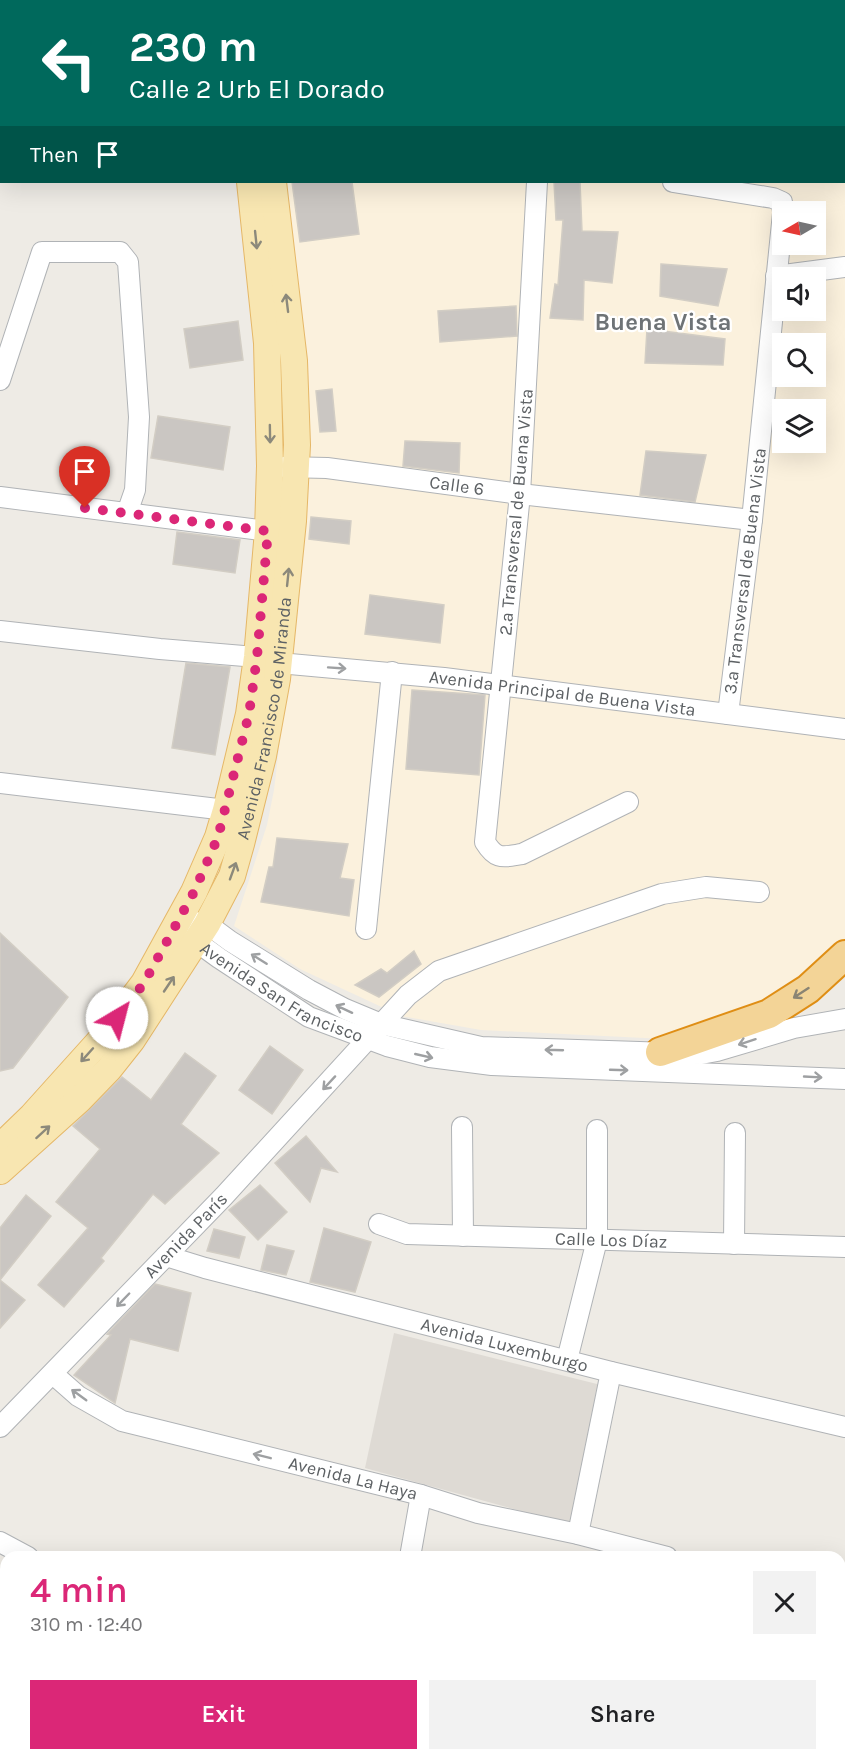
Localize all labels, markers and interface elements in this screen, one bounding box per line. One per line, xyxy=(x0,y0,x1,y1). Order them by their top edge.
text: 230 m xyxy=(129,22,258,72)
icon: left xyxy=(30,24,108,102)
text: Calle 2 Urb El Dorado xyxy=(129,73,385,105)
icon: arrive xyxy=(91,138,124,171)
text: Then xyxy=(30,142,79,168)
north arrow xyxy=(772,201,826,255)
map controls xyxy=(772,201,826,453)
one-way arrow xyxy=(251,229,262,249)
button: sound xyxy=(772,267,826,321)
one-way arrow xyxy=(281,294,292,314)
district label: Buena Vista xyxy=(595,308,731,336)
button: search xyxy=(772,333,826,387)
street label: 2.ª Transversal de Buena Vista xyxy=(494,388,538,636)
button: layers xyxy=(772,399,826,453)
one-way arrow xyxy=(264,424,276,444)
pin xyxy=(59,446,110,508)
street label: 3.ª Transversal de Buena Vista xyxy=(719,447,771,695)
icon: arrive xyxy=(68,455,101,488)
street label: Calle 6 xyxy=(428,471,485,500)
one-way arrow xyxy=(283,567,294,587)
street label: Avenida Francisco de Miranda xyxy=(232,596,296,842)
one-way arrow xyxy=(327,663,347,674)
street label: Avenida Principal de Buena Vista xyxy=(428,666,697,721)
one-way arrow xyxy=(228,862,239,881)
street label: Avenida San Francisco xyxy=(196,937,366,1047)
one-way arrow xyxy=(251,953,268,965)
one-way arrow xyxy=(163,976,175,993)
position arrow xyxy=(85,986,149,1050)
one-way arrow xyxy=(793,988,810,1000)
one-way arrow xyxy=(336,1002,354,1014)
one-way arrow xyxy=(738,1037,757,1048)
one-way arrow xyxy=(545,1044,565,1055)
one-way arrow xyxy=(80,1048,94,1063)
one-way arrow xyxy=(415,1050,434,1062)
one-way arrow xyxy=(608,1065,628,1076)
one-way arrow xyxy=(803,1071,823,1082)
one-way arrow xyxy=(322,1075,336,1090)
one-way arrow xyxy=(35,1125,50,1139)
street label: Avenida París xyxy=(139,1188,232,1283)
street label: Calle Los Díaz xyxy=(555,1227,668,1253)
one-way arrow xyxy=(115,1293,130,1308)
street label: Avenida Luxemburgo xyxy=(419,1313,590,1377)
one-way arrow xyxy=(71,1389,87,1402)
one-way arrow xyxy=(253,1450,272,1462)
street label: Avenida La Haya xyxy=(286,1452,420,1505)
text: 4 min xyxy=(30,1569,128,1611)
button: close xyxy=(753,1571,816,1634)
text: 310 m · 12:40 xyxy=(30,1613,143,1636)
button: Exit xyxy=(30,1680,417,1749)
button: Share xyxy=(429,1680,816,1749)

